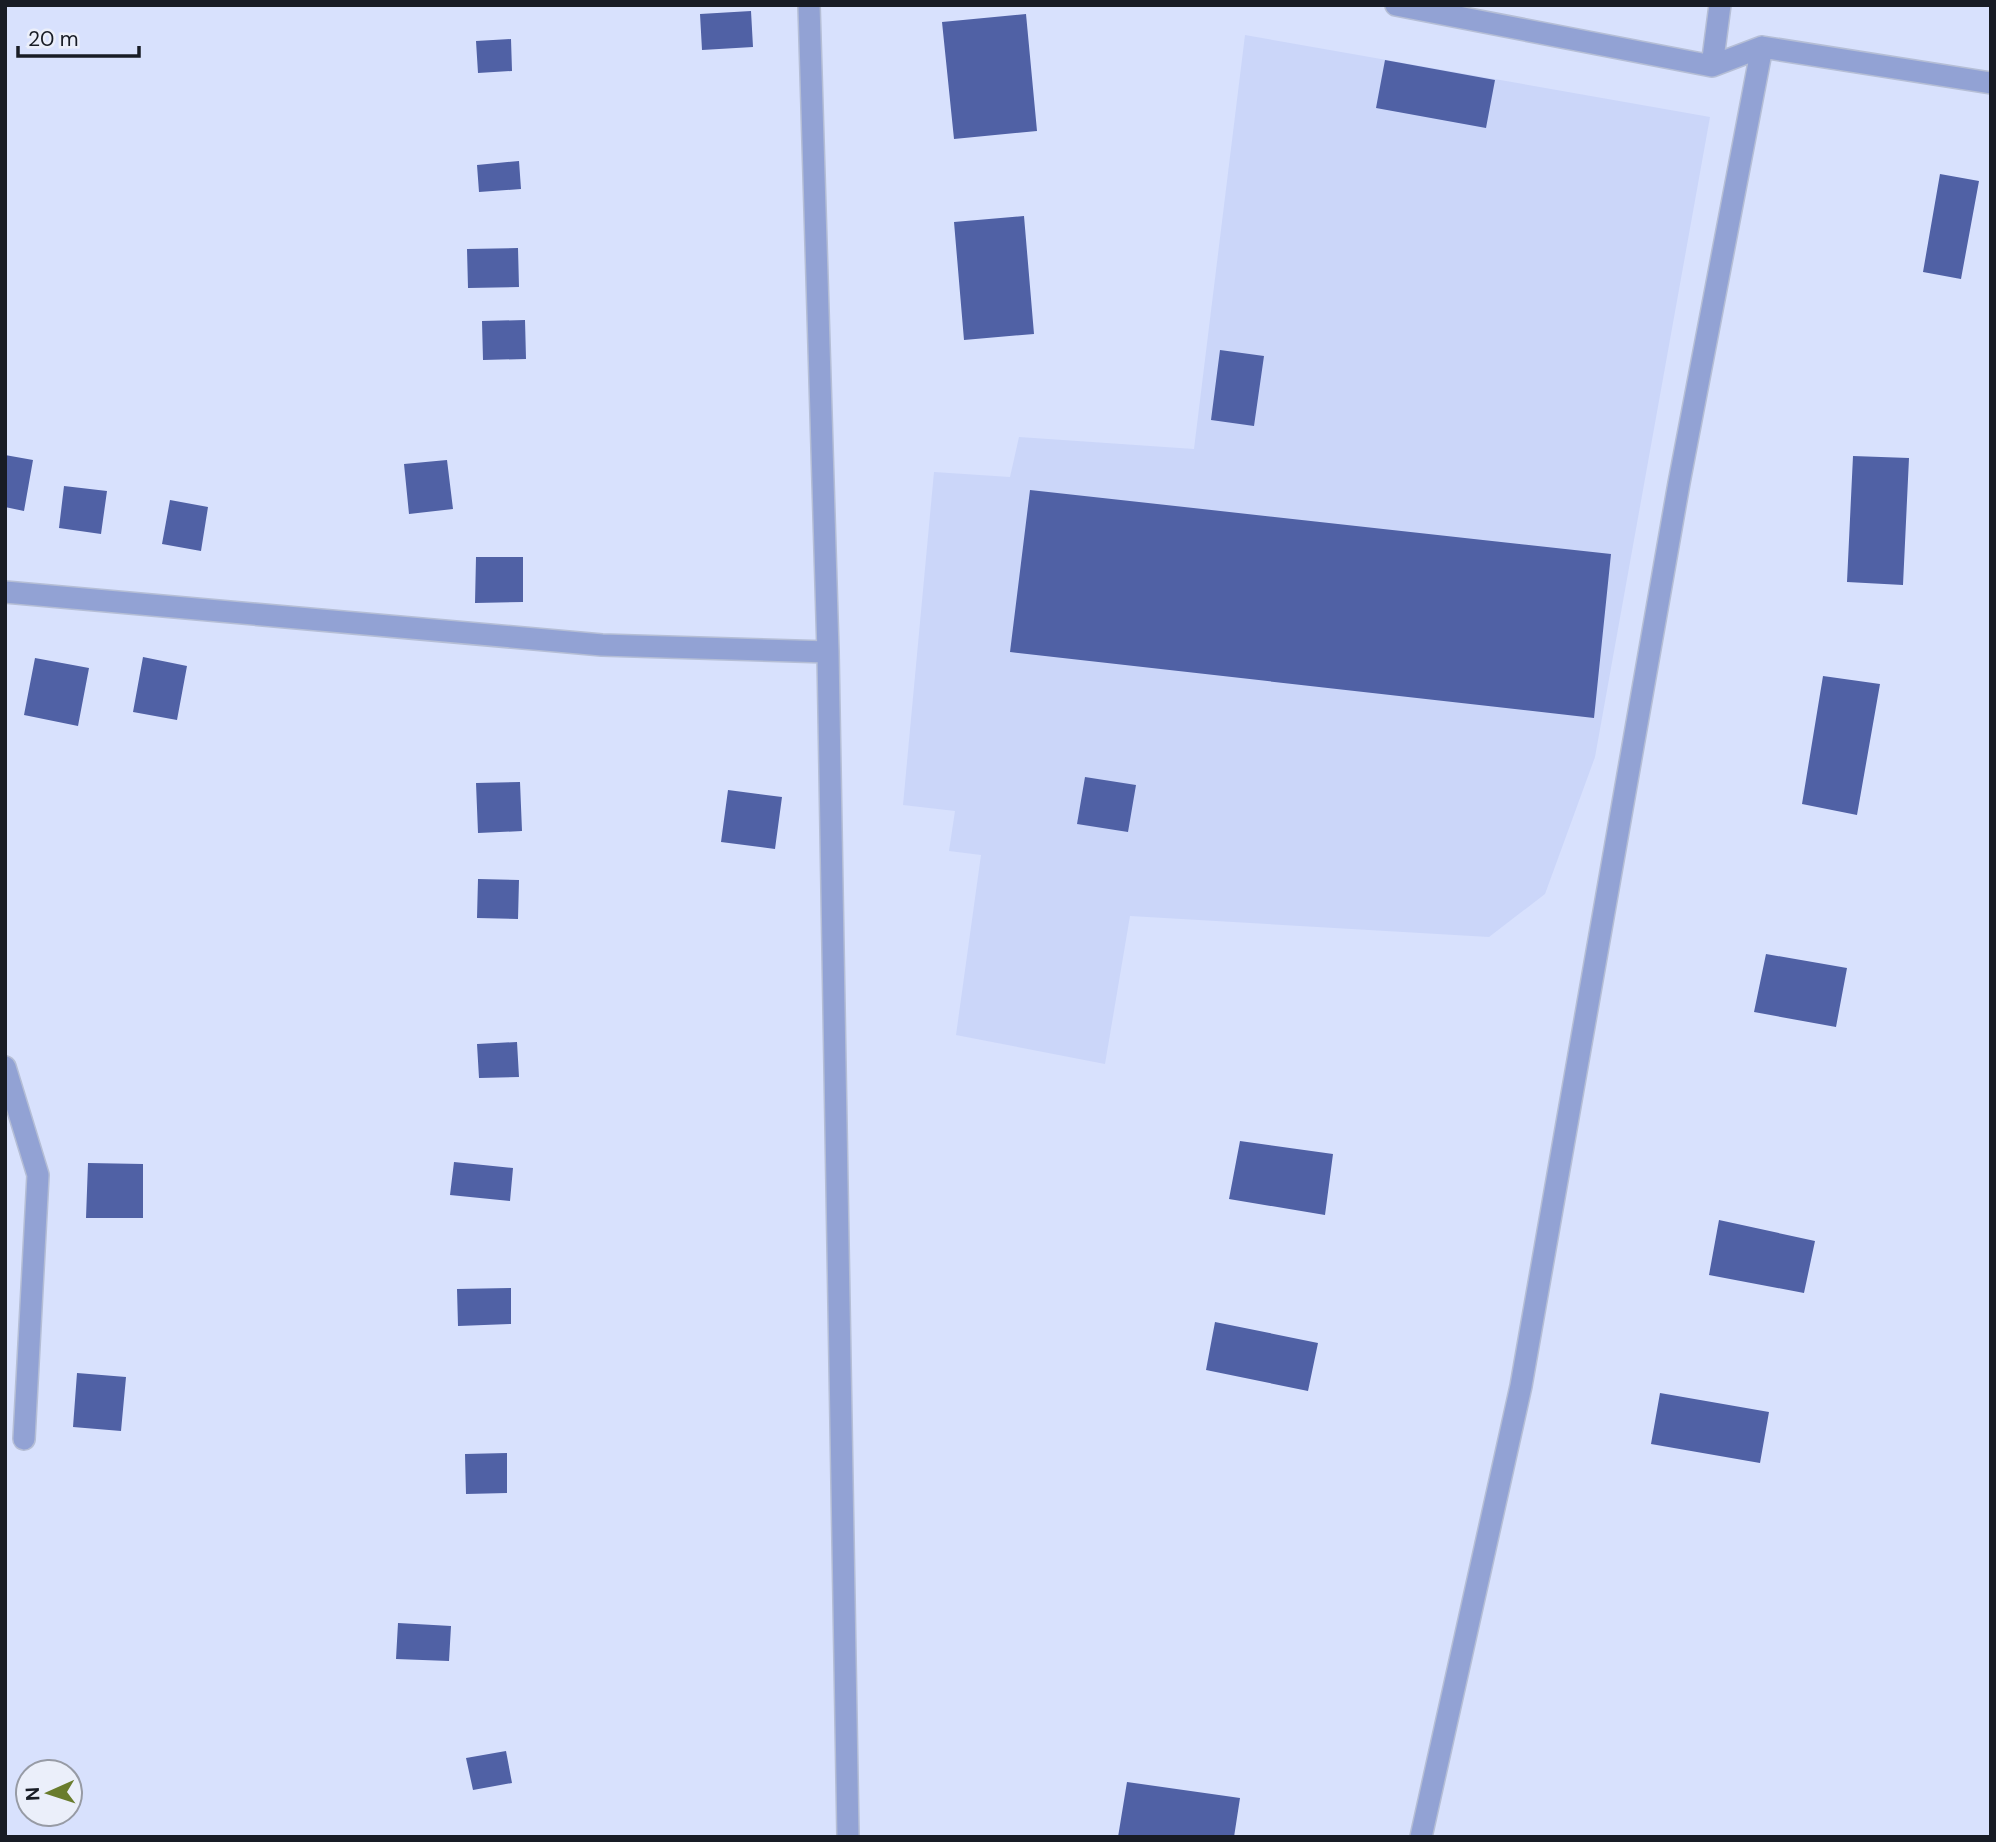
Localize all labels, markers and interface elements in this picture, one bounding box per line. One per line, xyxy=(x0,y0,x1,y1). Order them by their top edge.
scale bar xyxy=(18,14,138,58)
text: 20 m xyxy=(28,25,79,53)
north arrow xyxy=(14,1758,84,1828)
text: N xyxy=(20,1786,45,1801)

